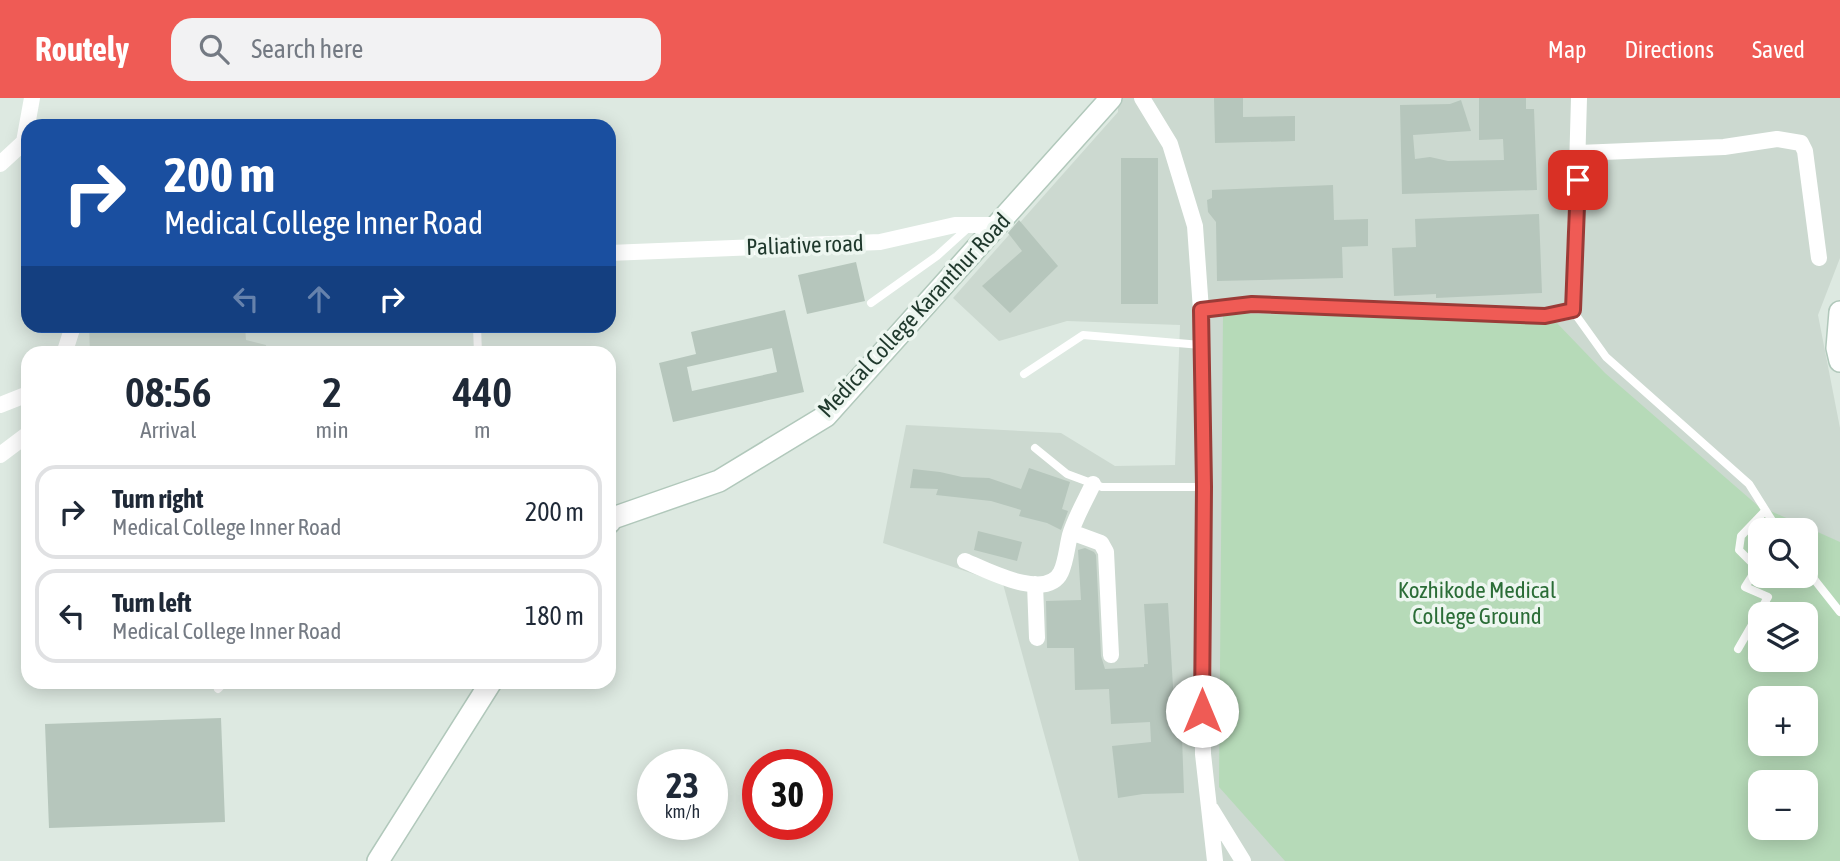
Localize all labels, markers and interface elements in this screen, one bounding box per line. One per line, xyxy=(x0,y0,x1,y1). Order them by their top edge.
search box xyxy=(171,18,661,81)
text: Routely xyxy=(35,30,129,68)
icon: search xyxy=(195,30,233,68)
text: Search here xyxy=(251,34,363,64)
text: Map xyxy=(1548,36,1586,63)
text: Directions xyxy=(1624,36,1714,63)
text: Saved xyxy=(1752,36,1805,63)
text: 200 m xyxy=(164,146,275,202)
icon: right xyxy=(49,147,140,238)
pin xyxy=(1548,150,1608,210)
icon: arrive xyxy=(1559,161,1597,199)
text: Medical College Inner Road xyxy=(164,204,483,241)
street label: Medical College Karanthur Road xyxy=(813,208,1015,422)
street label: Paliative road xyxy=(746,230,864,260)
icon: left xyxy=(227,280,265,318)
icon: ahead xyxy=(300,280,338,318)
icon: right xyxy=(373,280,411,318)
text: 08:56 xyxy=(125,368,212,416)
text: 2 xyxy=(322,368,342,416)
text: 440 xyxy=(453,368,512,416)
text: Arrival xyxy=(140,417,196,443)
text: min xyxy=(316,417,349,443)
text: m xyxy=(474,417,491,443)
text: Turn right xyxy=(112,484,203,514)
icon: right xyxy=(53,493,91,531)
text: 200 m xyxy=(525,497,584,527)
text: Medical College Inner Road xyxy=(112,514,341,540)
map controls xyxy=(1748,518,1818,840)
button: search xyxy=(1748,518,1818,588)
park label: Kozhikode Medical College Ground xyxy=(1398,577,1556,629)
text: Turn left xyxy=(112,588,192,618)
icon: left xyxy=(53,597,91,635)
text: 180 m xyxy=(525,601,584,631)
button: layers xyxy=(1748,602,1818,672)
text: Medical College Inner Road xyxy=(112,618,341,644)
position arrow xyxy=(1165,674,1239,748)
button: + xyxy=(1748,686,1818,756)
speed limit sign: 30 xyxy=(742,749,833,840)
text: 23 xyxy=(666,765,699,805)
button: − xyxy=(1748,770,1818,840)
text: km/h xyxy=(665,801,700,822)

